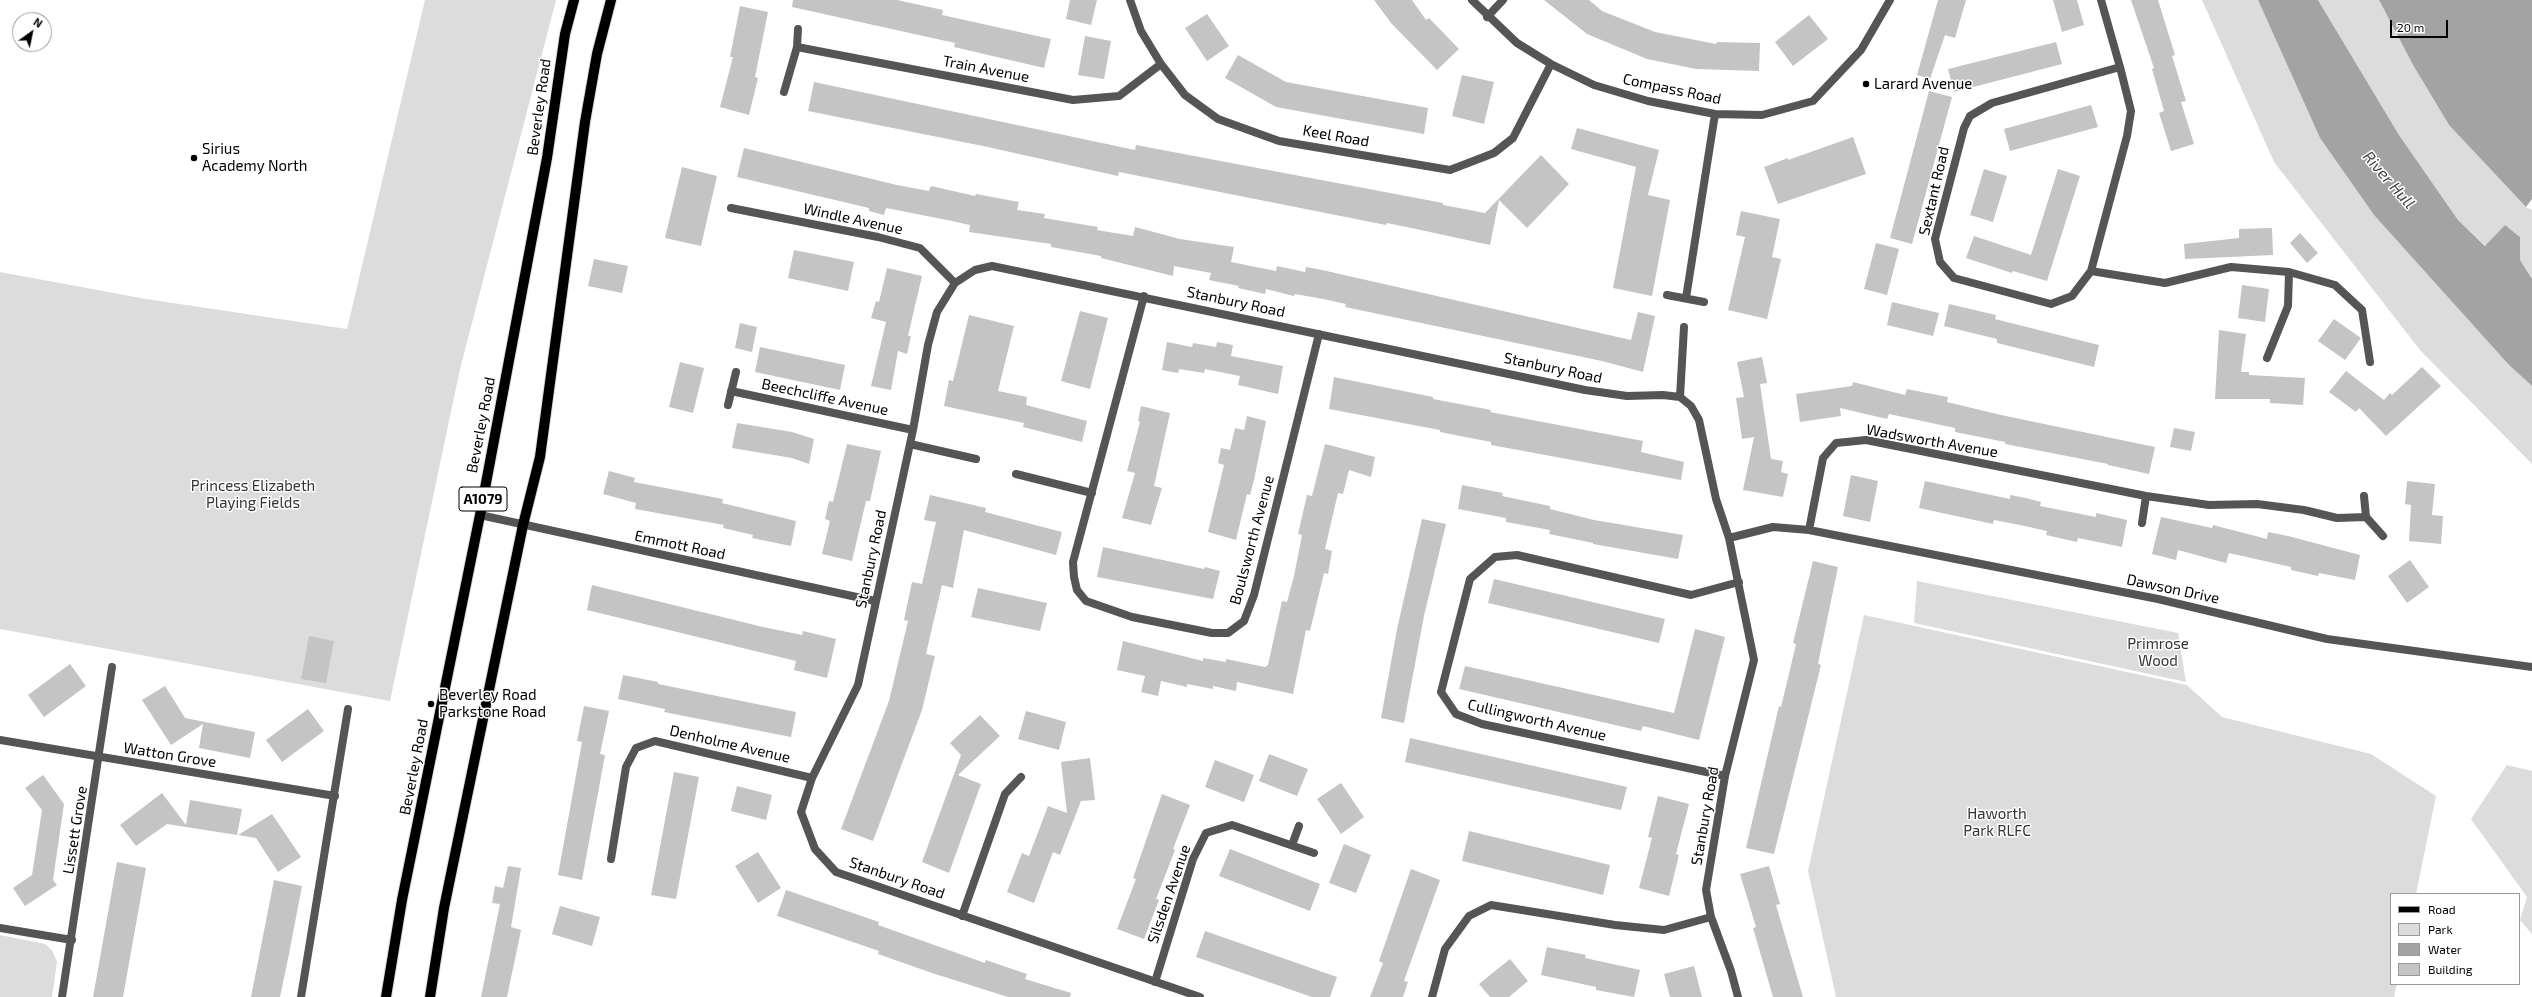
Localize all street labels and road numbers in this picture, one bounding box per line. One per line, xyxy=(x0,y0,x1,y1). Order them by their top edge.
street label: Train Avenue xyxy=(941,52,1031,86)
street label: Beverley Road xyxy=(523,57,555,157)
street label: Compass Road xyxy=(1621,70,1723,108)
street label: Keel Road xyxy=(1301,121,1371,151)
street label: Sextant Road xyxy=(1915,145,1953,237)
street label: Windle Avenue xyxy=(802,200,904,238)
street label: Stanbury Road xyxy=(1185,283,1287,321)
street label: Stanbury Road xyxy=(1502,349,1604,387)
street label: Beverley Road xyxy=(463,375,499,475)
street label: Beechcliffe Avenue xyxy=(760,375,890,419)
street label: Wadsworth Avenue xyxy=(1865,421,1999,461)
street label: Boulsworth Avenue xyxy=(1226,473,1278,607)
road number: A1079 xyxy=(459,487,507,511)
street label: Stanbury Road xyxy=(852,508,890,610)
street label: Emmott Road xyxy=(633,527,727,563)
street label: Dawson Drive xyxy=(2125,570,2221,608)
street label: Cullingworth Avenue xyxy=(1466,695,1608,745)
street label: Beverley Road xyxy=(396,717,432,817)
street label: Denholme Avenue xyxy=(668,721,792,767)
street label: Watton Grove xyxy=(122,739,218,771)
street label: Stanbury Road xyxy=(1687,765,1723,867)
street label: Lissett Grove xyxy=(59,785,91,875)
street label: Silsden Avenue xyxy=(1144,842,1194,946)
street label: Stanbury Road xyxy=(847,853,947,903)

